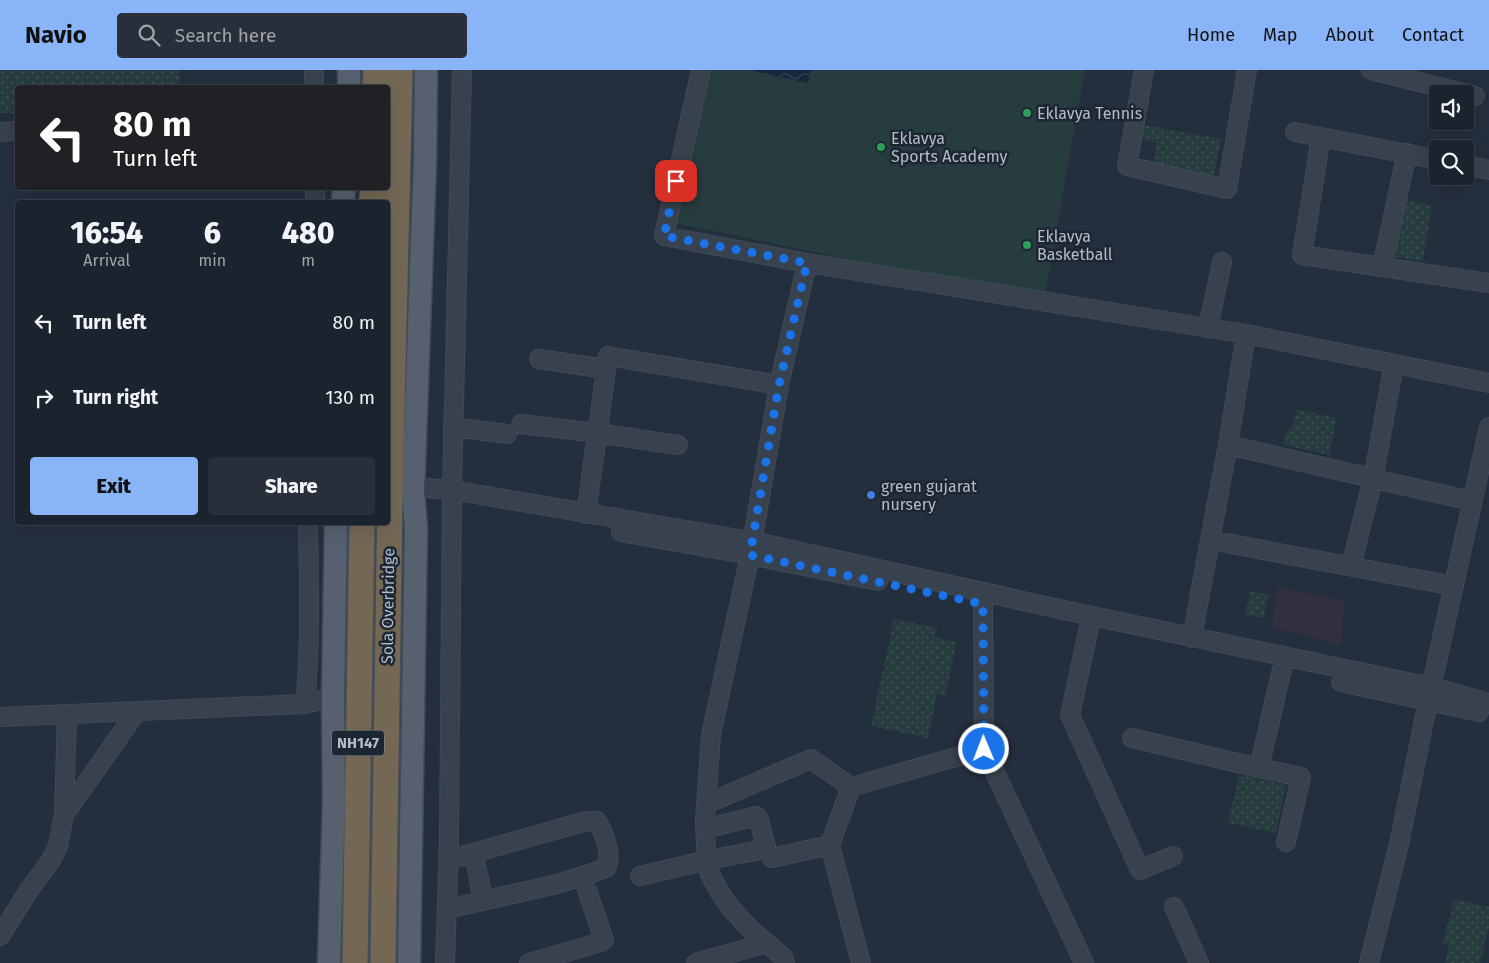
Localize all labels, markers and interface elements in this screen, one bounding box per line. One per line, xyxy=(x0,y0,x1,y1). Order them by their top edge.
search box xyxy=(117,13,467,58)
text: Navio xyxy=(25,21,87,49)
icon: search xyxy=(135,21,163,49)
text: Search here xyxy=(175,24,276,47)
text: Home xyxy=(1187,24,1235,46)
text: Map xyxy=(1263,24,1297,46)
text: About xyxy=(1325,24,1374,46)
text: Contact xyxy=(1402,24,1464,46)
map controls xyxy=(1429,85,1474,185)
button: sound xyxy=(1429,85,1474,130)
text: 80 m xyxy=(113,103,192,145)
place label: Eklavya Tennis xyxy=(1037,104,1142,123)
icon: left xyxy=(30,105,95,170)
marker: Eklavya Tennis xyxy=(1021,107,1033,119)
place label: Eklavya Sports Academy xyxy=(891,129,1007,166)
button: search xyxy=(1429,140,1474,185)
marker: Eklavya Sports Academy xyxy=(875,141,887,153)
text: Turn left xyxy=(113,145,197,172)
pin xyxy=(655,160,697,202)
icon: arrive xyxy=(662,167,690,195)
text: 16:54 xyxy=(71,215,143,251)
text: 6 xyxy=(204,215,221,251)
text: 480 xyxy=(282,215,334,251)
place label: Eklavya Basketball xyxy=(1037,227,1113,264)
marker: Eklavya Basketball xyxy=(1021,239,1033,251)
text: Arrival xyxy=(83,251,130,270)
text: min xyxy=(199,251,226,270)
text: m xyxy=(301,251,315,270)
icon: left xyxy=(30,309,58,337)
text: Turn left xyxy=(73,311,147,334)
text: 80 m xyxy=(333,311,375,334)
icon: right xyxy=(30,384,58,412)
text: Turn right xyxy=(73,386,158,409)
text: 130 m xyxy=(325,386,375,409)
button: Exit xyxy=(30,457,198,515)
button: Share xyxy=(208,457,375,515)
place label: green gujarat nursery xyxy=(881,477,977,514)
marker: green gujarat nursery xyxy=(865,489,877,501)
street label: Sola Overbridge xyxy=(377,548,399,664)
position arrow xyxy=(957,722,1009,774)
road number: NH147 xyxy=(332,730,384,756)

